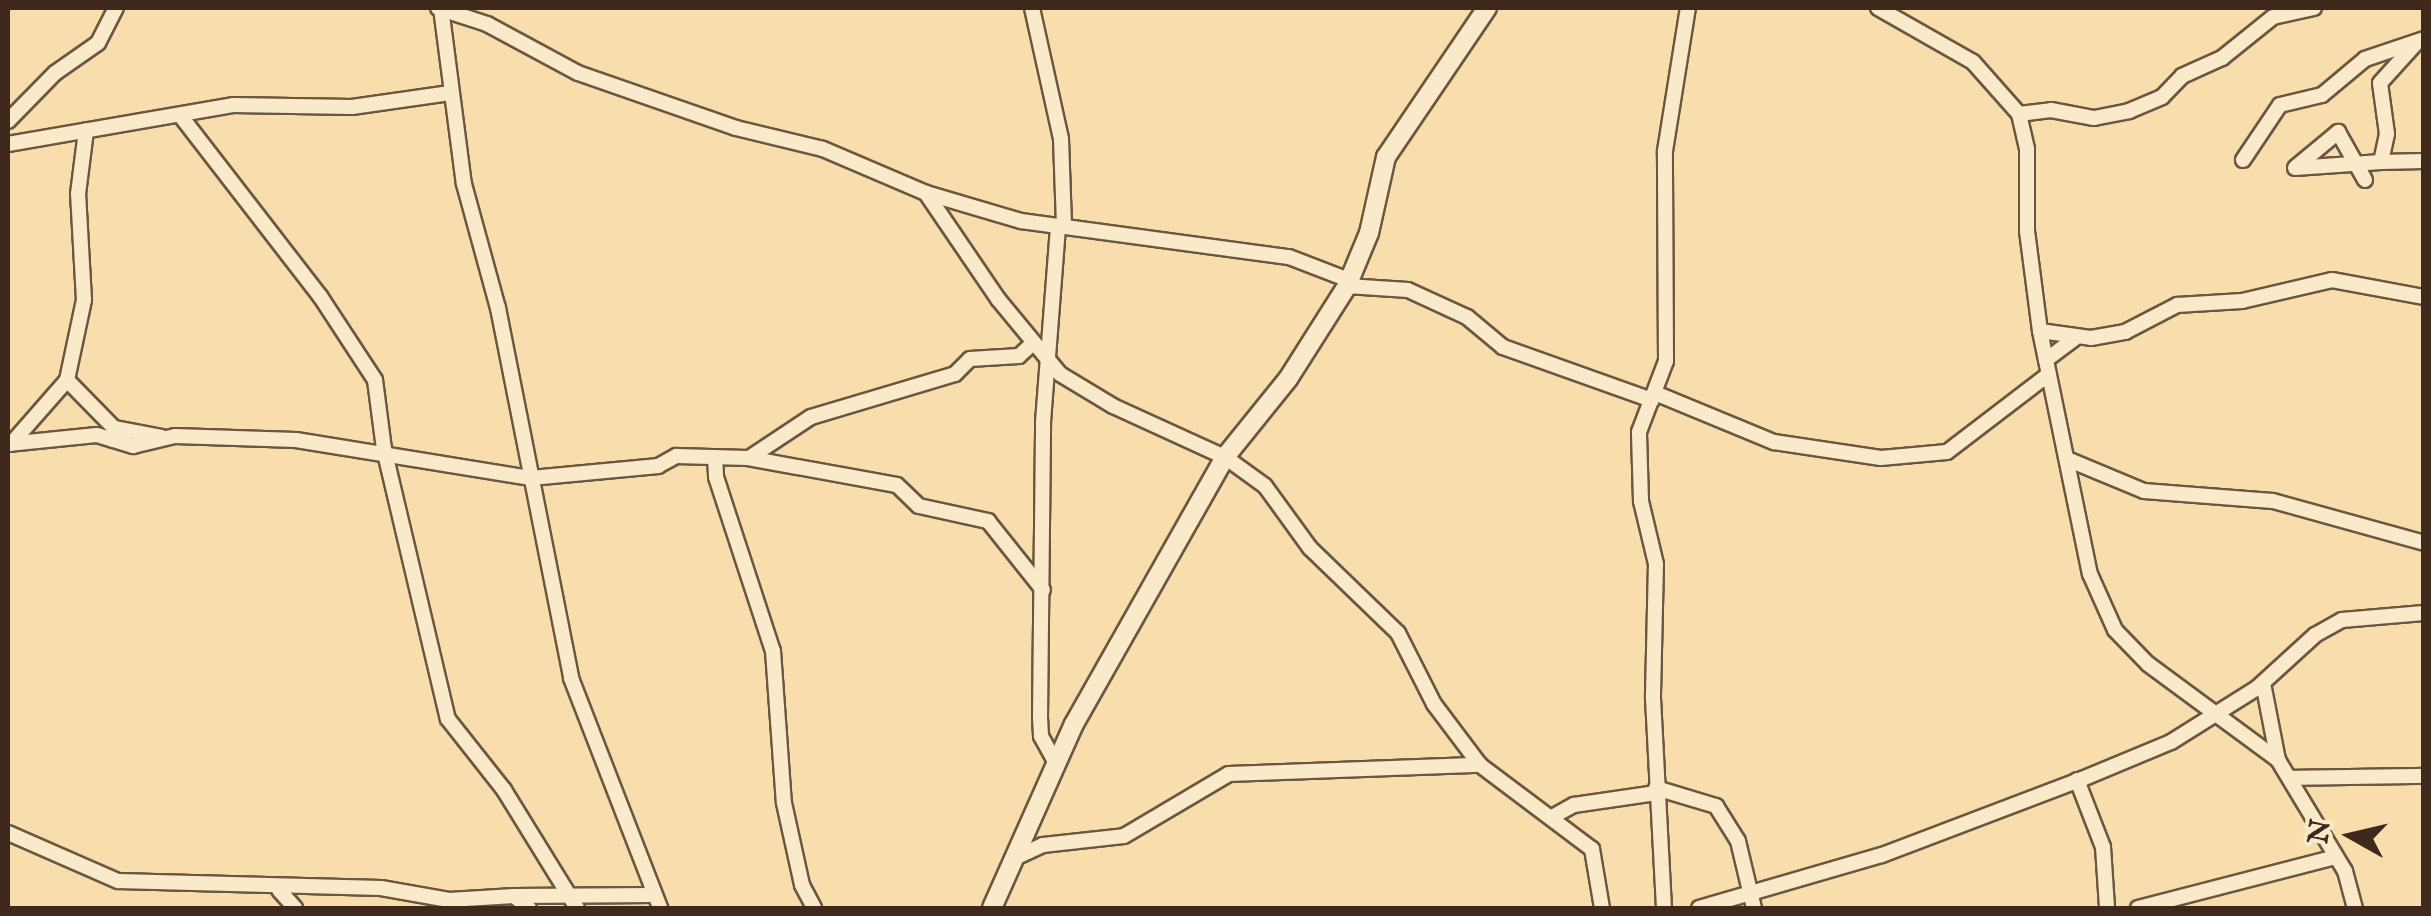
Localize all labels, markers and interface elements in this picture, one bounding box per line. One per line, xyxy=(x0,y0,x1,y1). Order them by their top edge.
north arrow xyxy=(2301,786,2401,886)
text: N xyxy=(2302,817,2340,846)

